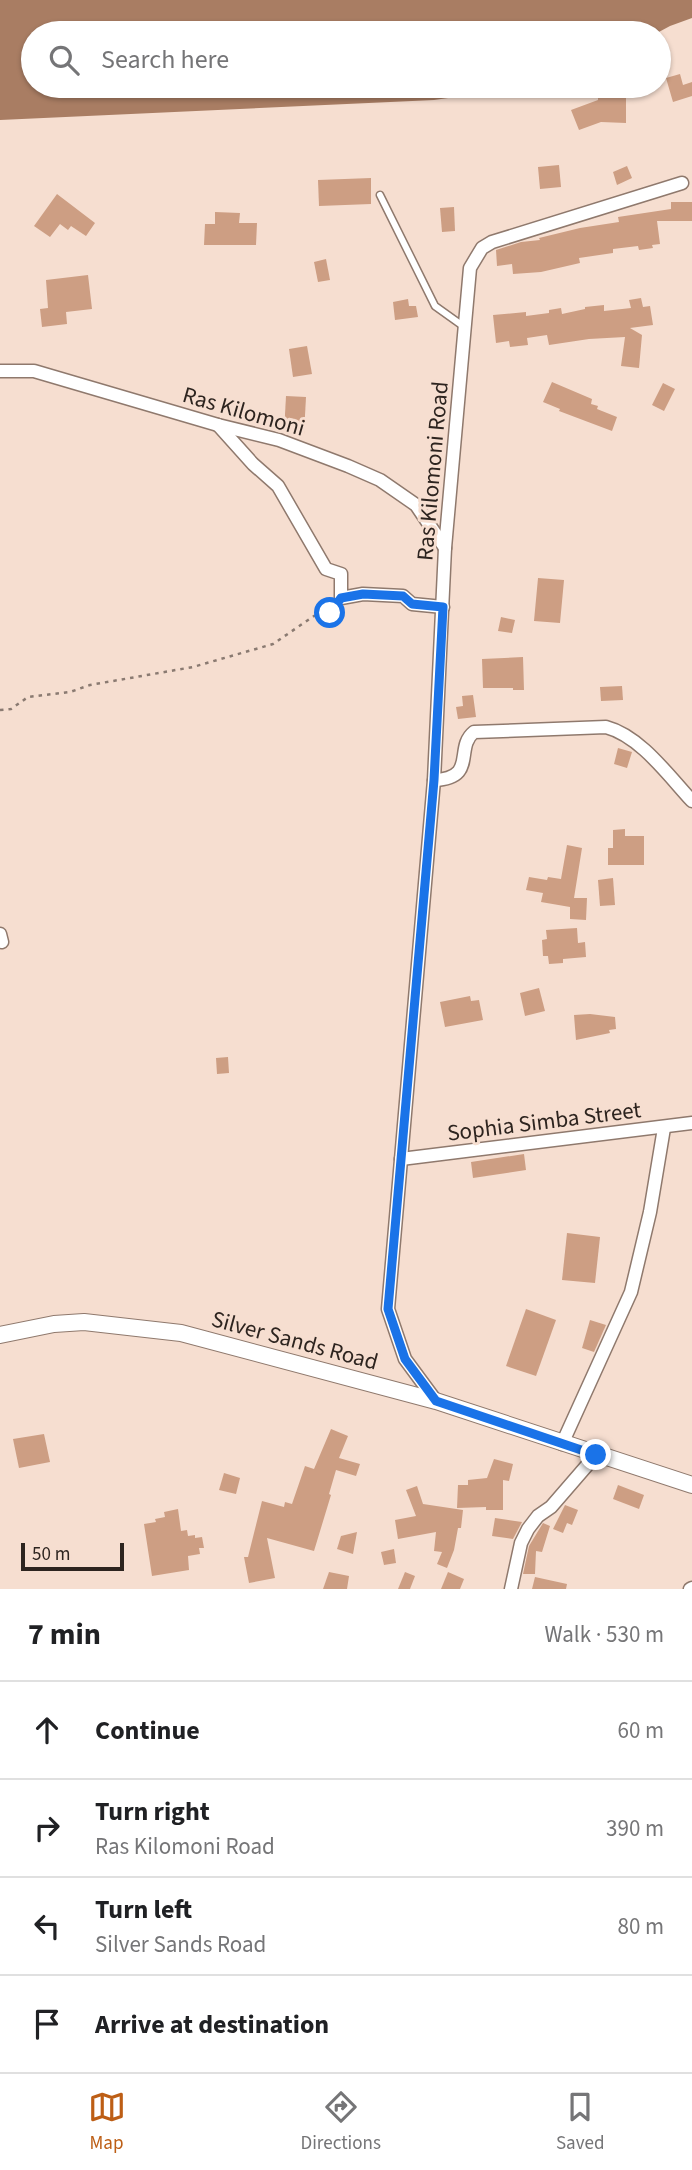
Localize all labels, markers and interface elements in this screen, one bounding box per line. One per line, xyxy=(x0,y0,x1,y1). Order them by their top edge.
search box xyxy=(21,21,671,98)
icon: search xyxy=(45,41,83,79)
text: Search here xyxy=(101,41,229,78)
street label: Ras Kilomoni xyxy=(179,378,309,445)
street label: Ras Kilomoni Road xyxy=(408,380,457,562)
route start xyxy=(314,597,345,628)
street label: Sophia Simba Street xyxy=(445,1093,643,1150)
street label: Silver Sands Road xyxy=(208,1302,382,1379)
route end xyxy=(580,1439,611,1470)
scale bar xyxy=(21,1540,124,1572)
text: 50 m xyxy=(32,1541,70,1568)
text: 7 min xyxy=(28,1613,101,1656)
text: Walk · 530 m xyxy=(545,1618,664,1651)
icon: ahead xyxy=(28,1711,66,1749)
text: Continue xyxy=(95,1712,200,1749)
text: 60 m xyxy=(617,1714,664,1747)
text: Turn right xyxy=(95,1793,210,1830)
icon: right xyxy=(28,1809,66,1847)
text: 390 m xyxy=(606,1812,664,1845)
text: Ras Kilomoni Road xyxy=(95,1830,275,1863)
text: Turn left xyxy=(95,1891,192,1928)
icon: left xyxy=(28,1907,66,1945)
text: 80 m xyxy=(617,1910,664,1943)
text: Silver Sands Road xyxy=(95,1928,266,1961)
icon: arrive xyxy=(28,2005,66,2043)
text: Arrive at destination xyxy=(95,2006,329,2043)
tab: Map xyxy=(88,2088,126,2157)
tab: Directions xyxy=(301,2088,381,2157)
tab: Saved xyxy=(556,2088,604,2157)

